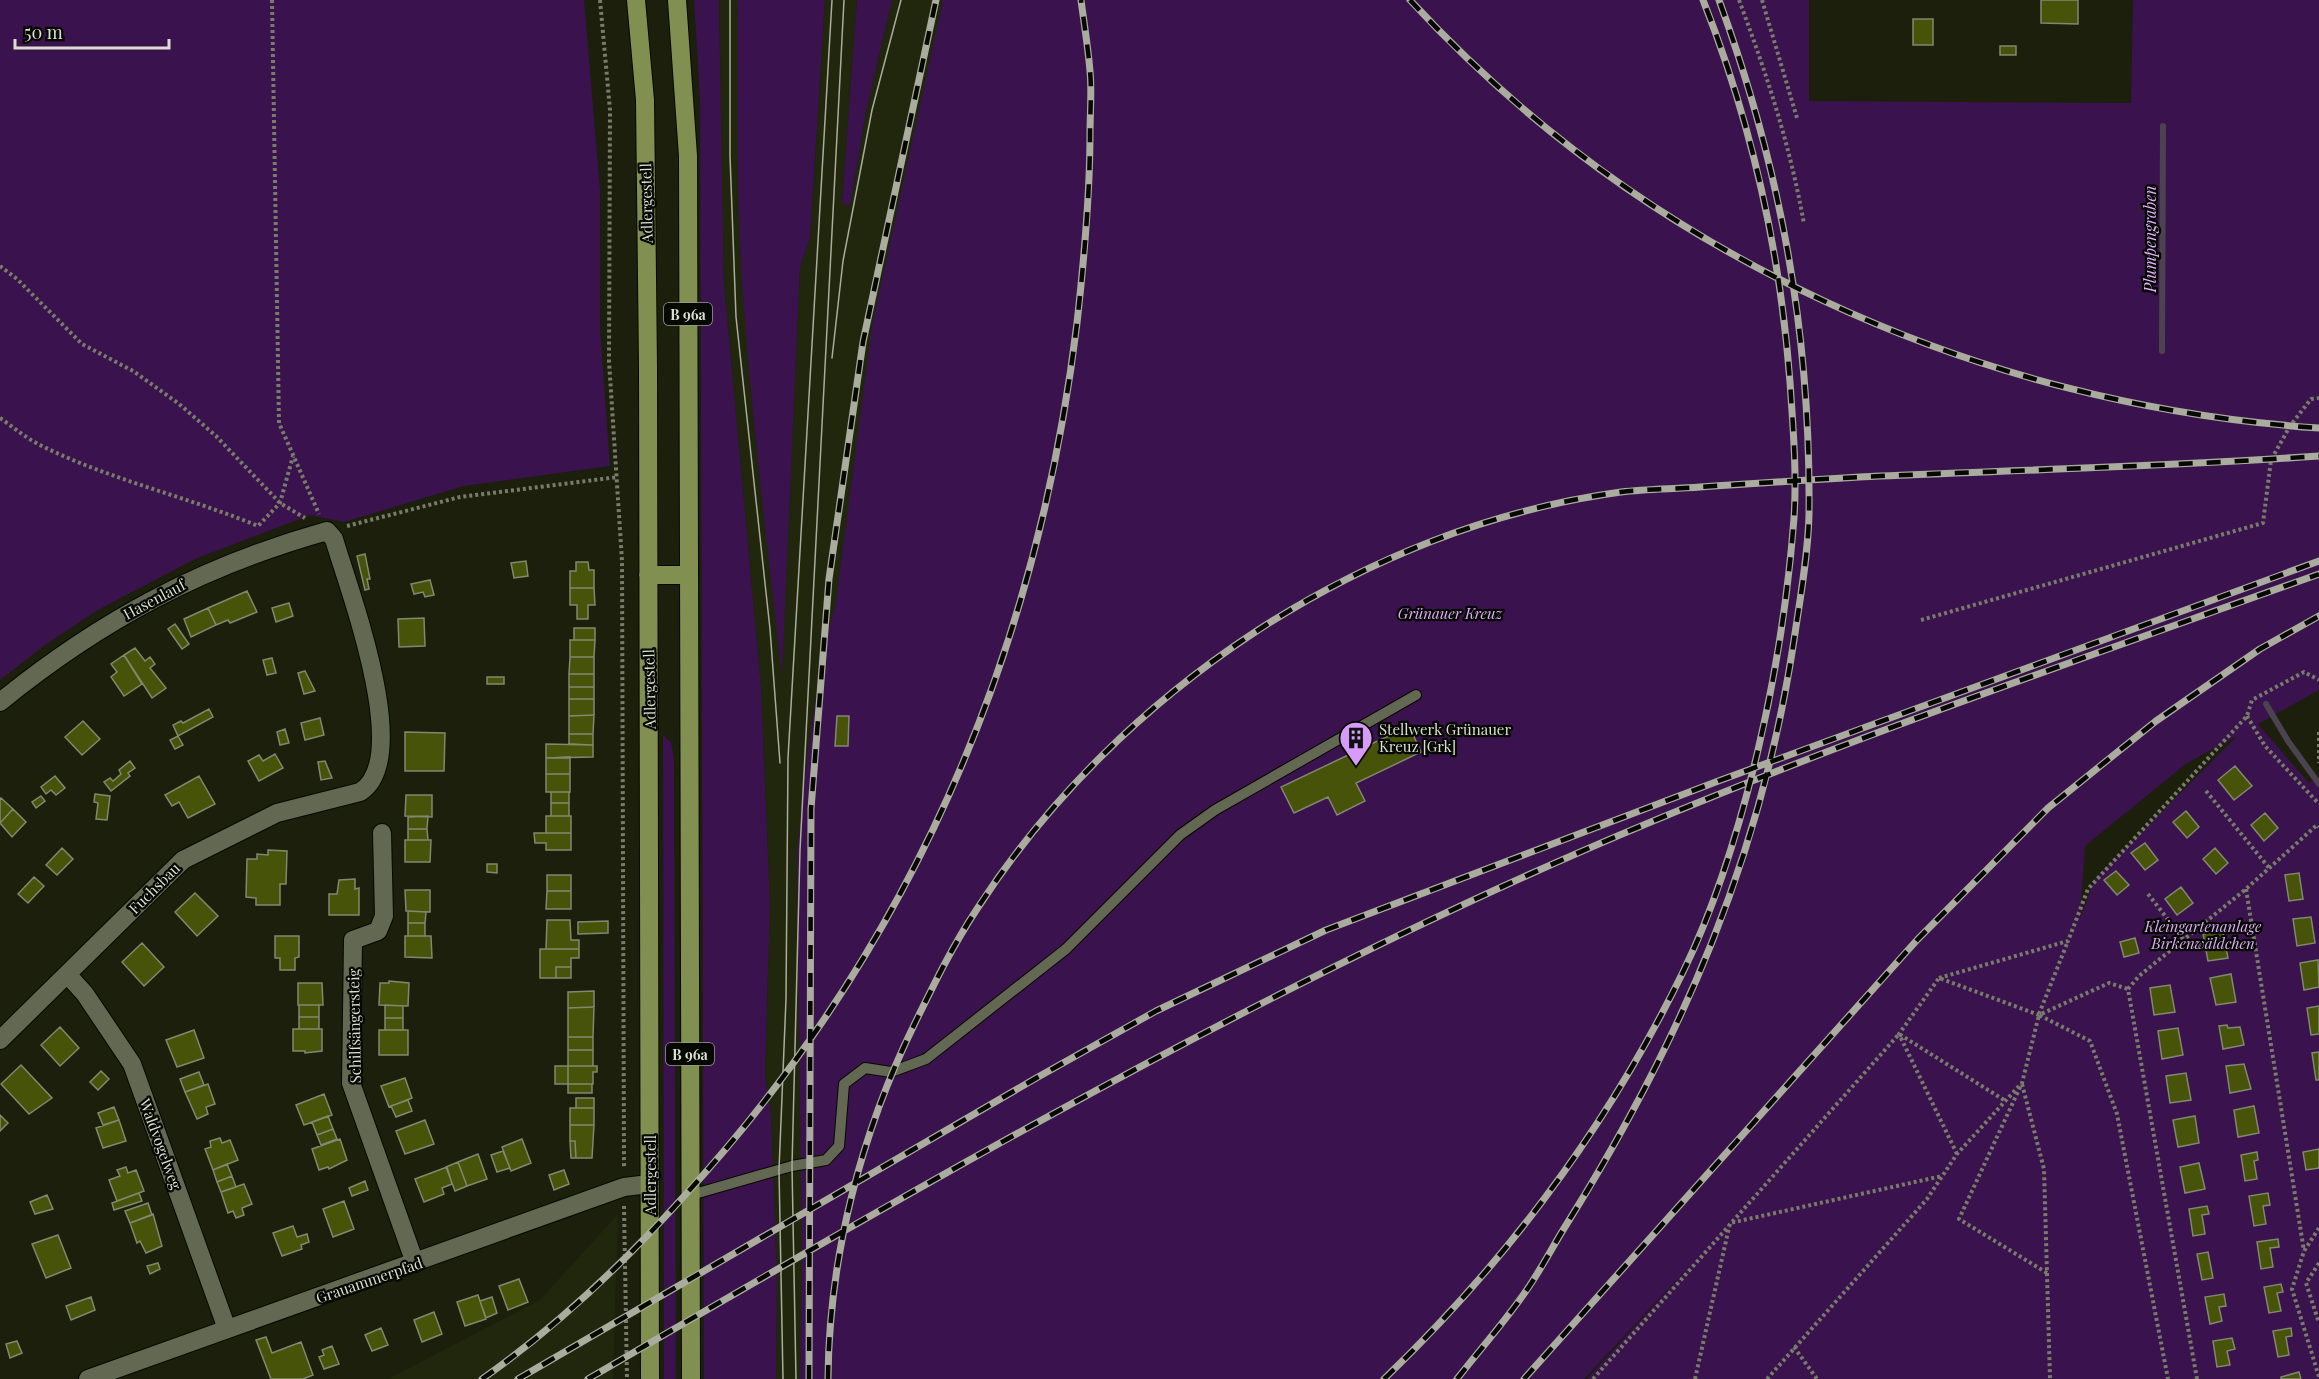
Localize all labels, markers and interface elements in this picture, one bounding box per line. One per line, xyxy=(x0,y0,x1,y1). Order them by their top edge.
scale bar xyxy=(15,12,170,50)
text: 50 m xyxy=(24,20,63,44)
street label: Adlergestell xyxy=(635,163,657,244)
water label: Plumpengraben xyxy=(2139,185,2160,294)
road number: B 96a xyxy=(664,303,712,325)
street label: Hasenlauf xyxy=(120,574,189,624)
park label: Grünauer Kreuz xyxy=(1398,603,1504,623)
street label: Adlergestell xyxy=(638,649,660,730)
place label: Stellwerk Grünauer Kreuz [Grk] xyxy=(1379,719,1511,756)
building icon: Stellwerk Grünauer Kreuz [Grk] xyxy=(1338,720,1374,767)
street label: Fuchsbau xyxy=(124,858,184,918)
park label: Kleingartenanlage Birkenwäldchen xyxy=(2144,916,2262,953)
street label: Schilfsängersteig xyxy=(343,968,365,1084)
road number: B 96a xyxy=(666,1043,714,1065)
street label: Waldvogelweg xyxy=(135,1095,187,1192)
street label: Adlergestell xyxy=(640,1135,660,1216)
street label: Grauammerpfad xyxy=(313,1252,425,1308)

